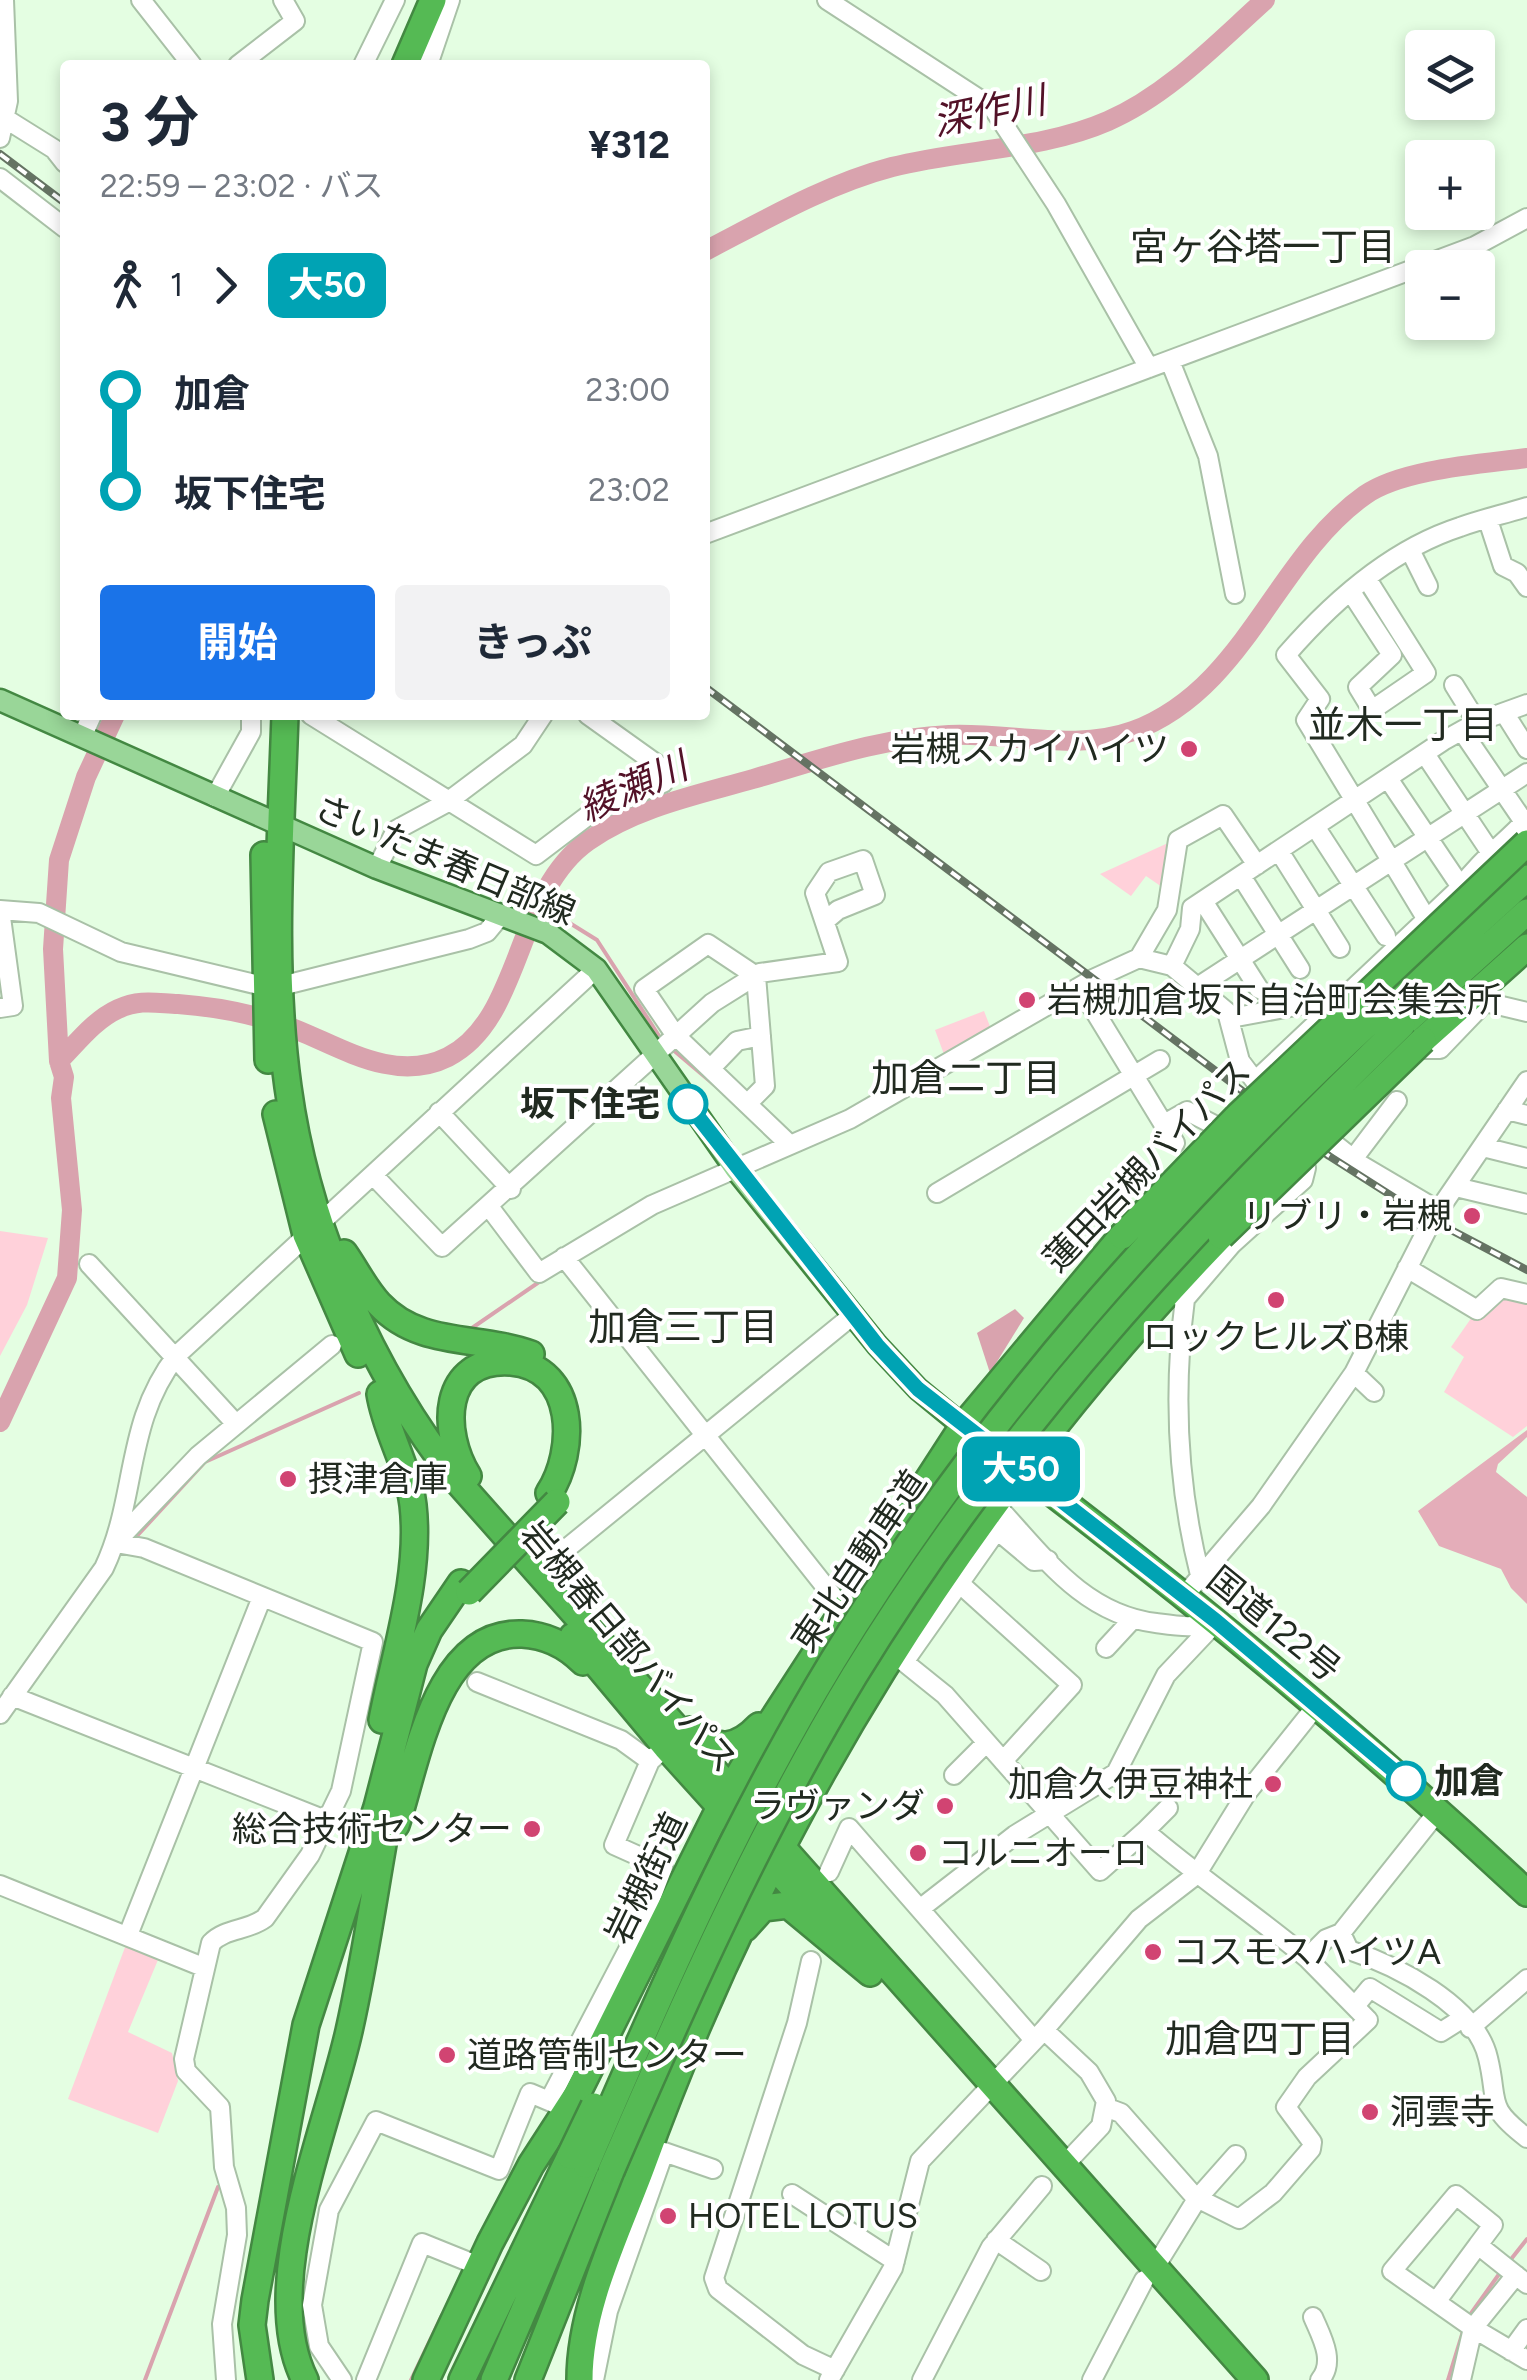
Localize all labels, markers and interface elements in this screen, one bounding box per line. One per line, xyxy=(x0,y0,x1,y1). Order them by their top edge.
map controls xyxy=(1405,30,1495,340)
button: layers xyxy=(1405,30,1495,120)
water label: 深作川 xyxy=(928,76,1053,145)
text: 3 分 xyxy=(100,89,199,155)
text: ¥312 xyxy=(588,122,670,168)
button: + xyxy=(1405,140,1495,230)
text: 22:59 – 23:02 · バス xyxy=(100,167,384,205)
district label: 宮ヶ谷塔一丁目 xyxy=(1130,224,1396,270)
button: − xyxy=(1405,250,1495,340)
icon: walk xyxy=(100,258,155,313)
icon: forward xyxy=(198,258,253,313)
text: 大50 xyxy=(288,264,366,306)
text: 1 xyxy=(170,266,183,304)
text: 加倉 xyxy=(174,371,250,417)
text: 23:00 xyxy=(586,371,670,409)
text: 坂下住宅 xyxy=(174,471,326,517)
text: 23:02 xyxy=(588,471,670,509)
button: 開始 xyxy=(100,585,375,700)
button: きっぷ xyxy=(395,585,670,700)
district label: 並木一丁目 xyxy=(1308,702,1498,748)
place label: 岩槻スカイハイツ xyxy=(890,728,1169,770)
marker: 岩槻スカイハイツ xyxy=(1178,738,1200,760)
water label: 綾瀬川 xyxy=(572,741,698,831)
street label: さいたま春日部線 xyxy=(308,786,582,934)
place label: 岩槻加倉坂下自治町会集会所 xyxy=(1047,979,1502,1021)
marker: 岩槻加倉坂下自治町会集会所 xyxy=(1016,989,1038,1011)
street label: 蓮田岩槻バイパス xyxy=(1035,1050,1259,1280)
district label: 加倉二丁目 xyxy=(871,1055,1061,1101)
place label: 坂下住宅 xyxy=(520,1083,660,1125)
marker: 坂下住宅 xyxy=(669,1085,707,1123)
place label: リブリ・岩槻 xyxy=(1242,1195,1452,1237)
marker: リブリ・岩槻 xyxy=(1461,1205,1483,1227)
marker: ロックヒルズB棟 xyxy=(1265,1289,1287,1311)
district label: 加倉三丁目 xyxy=(588,1304,778,1350)
place label: ロックヒルズB棟 xyxy=(1143,1316,1409,1358)
line badge: 大50 xyxy=(964,1436,1078,1502)
text: 大50 xyxy=(982,1448,1060,1490)
place label: 摂津倉庫 xyxy=(308,1458,448,1500)
street label: 東北自動車道 xyxy=(783,1462,935,1660)
marker: 摂津倉庫 xyxy=(277,1468,299,1490)
street label: 岩槻春日部バイパス xyxy=(512,1513,746,1781)
street label: 国道122号 xyxy=(1199,1558,1349,1690)
place label: 加倉 xyxy=(1434,1760,1504,1802)
marker: 加倉 xyxy=(1387,1762,1425,1800)
place label: 加倉久伊豆神社 xyxy=(1008,1763,1253,1805)
marker: 加倉久伊豆神社 xyxy=(1262,1773,1284,1795)
place label: ラヴァンダ xyxy=(750,1785,925,1827)
marker: ラヴァンダ xyxy=(934,1795,956,1817)
street label: 岩槻街道 xyxy=(596,1806,696,1950)
place label: 総合技術センター xyxy=(232,1808,512,1850)
marker: 総合技術センター xyxy=(521,1818,543,1840)
place label: コルニオーロ xyxy=(938,1832,1148,1874)
marker: コルニオーロ xyxy=(907,1842,929,1864)
place label: コスモスハイツA xyxy=(1173,1931,1441,1973)
marker: コスモスハイツA xyxy=(1142,1941,1164,1963)
district label: 加倉四丁目 xyxy=(1165,2016,1355,2062)
place label: 道路管制センター xyxy=(467,2034,747,2076)
marker: 道路管制センター xyxy=(436,2044,458,2066)
place label: 洞雲寺 xyxy=(1390,2091,1495,2133)
marker: 洞雲寺 xyxy=(1359,2101,1381,2123)
place label: HOTEL LOTUS xyxy=(688,2195,918,2237)
marker: HOTEL LOTUS xyxy=(657,2205,679,2227)

